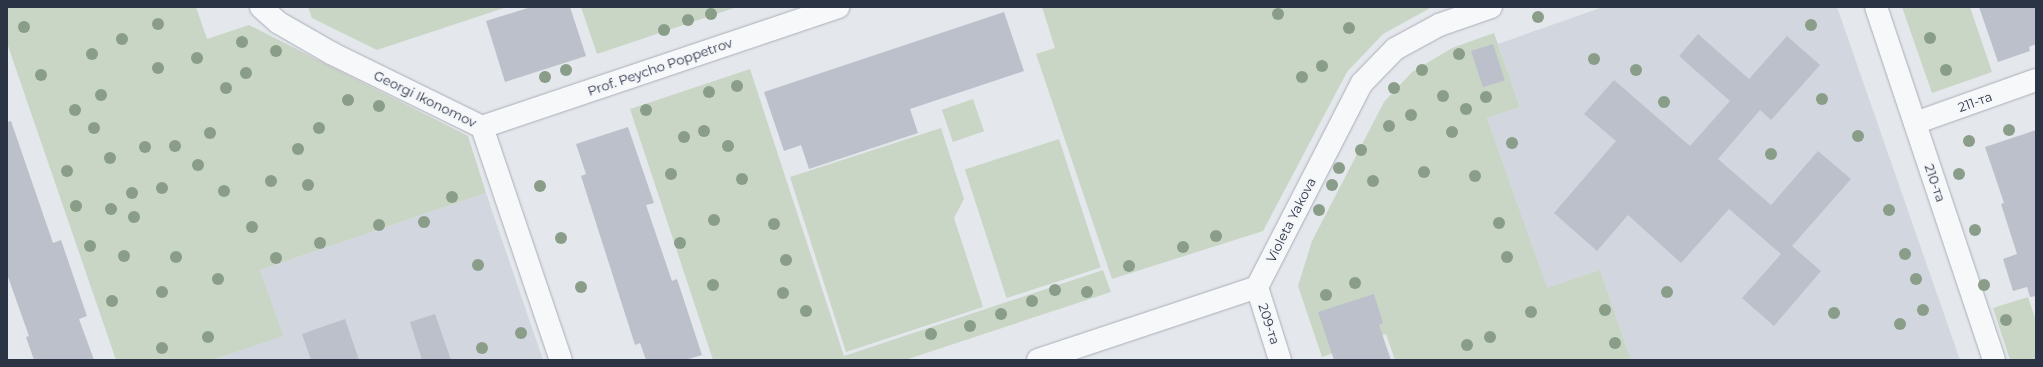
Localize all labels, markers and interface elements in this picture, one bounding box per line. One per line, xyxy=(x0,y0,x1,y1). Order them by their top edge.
street label: Prof. Peycho Poppetrov xyxy=(586,35,734,99)
street label: Georgi Ikonomov xyxy=(371,67,479,131)
street label: 211-та xyxy=(1956,89,1994,115)
street label: 210-та xyxy=(1921,162,1949,204)
street label: Violeta Yakova xyxy=(1263,175,1319,265)
street label: 209-та xyxy=(1255,301,1283,347)

